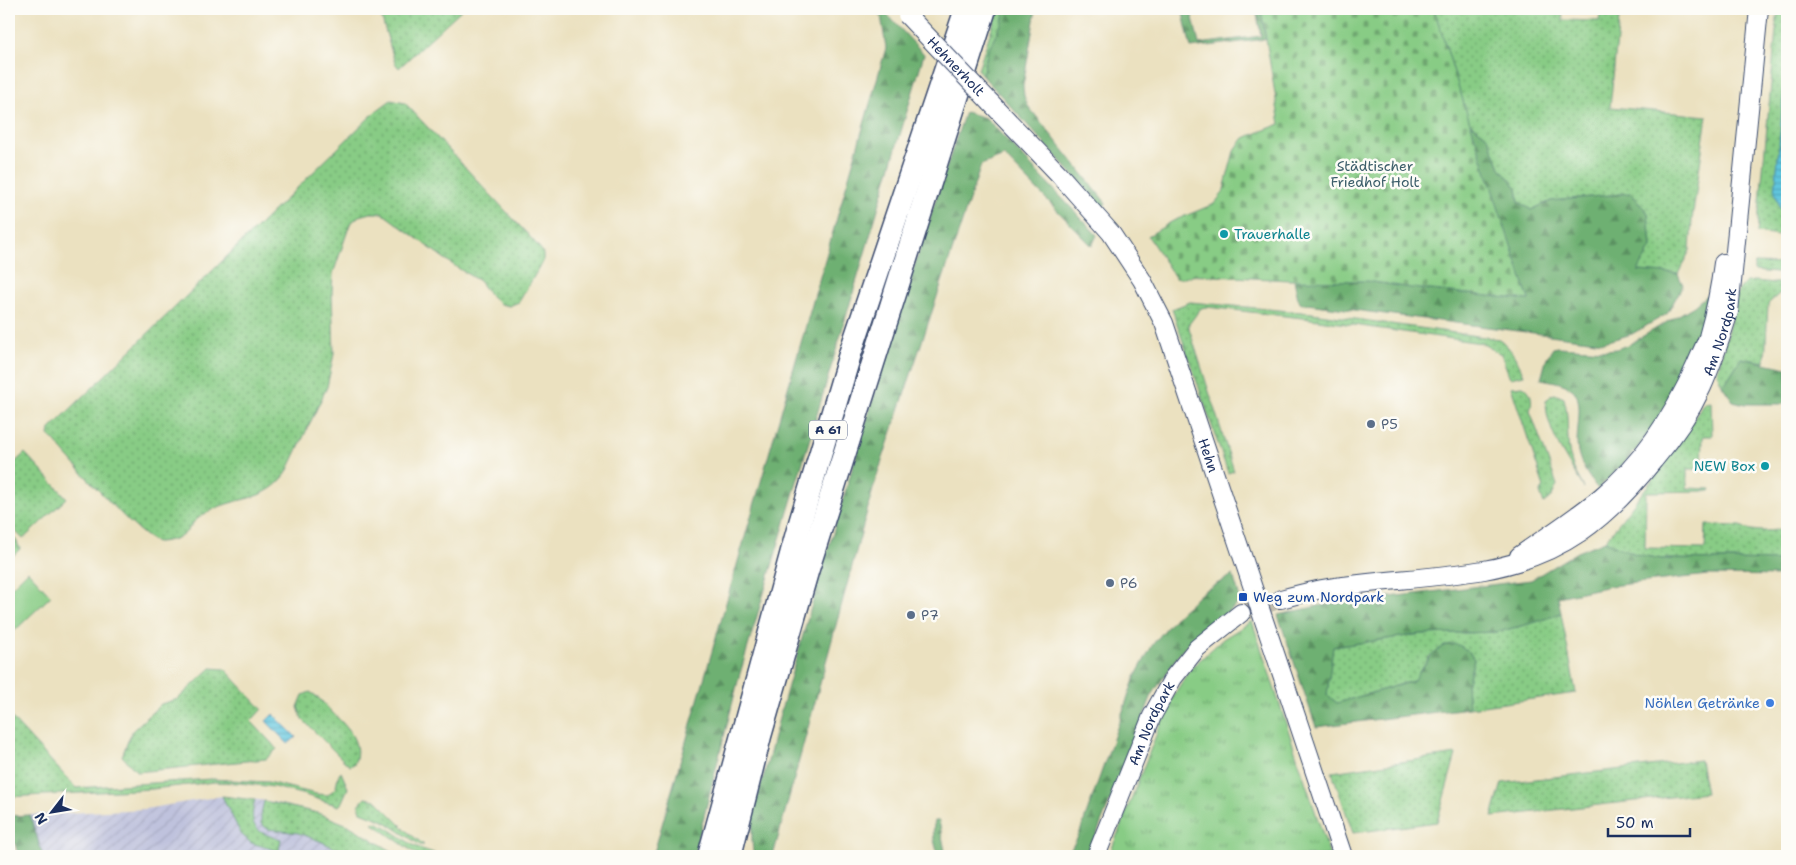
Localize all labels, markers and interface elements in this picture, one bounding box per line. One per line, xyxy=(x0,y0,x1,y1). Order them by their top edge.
street label: Hehnerholt xyxy=(923,33,989,100)
park label: Städtischer Friedhof Holt xyxy=(1330,157,1420,191)
place label: Trauerhalle xyxy=(1234,225,1311,243)
marker: Trauerhalle xyxy=(1218,228,1230,240)
street label: Am Nordpark xyxy=(1699,287,1740,379)
place label: P5 xyxy=(1381,415,1398,433)
marker: P5 xyxy=(1365,418,1377,430)
road number: A 61 xyxy=(809,420,847,440)
street label: Hehn xyxy=(1194,436,1223,475)
place label: NEW Box xyxy=(1694,457,1755,475)
marker: NEW Box xyxy=(1759,460,1771,472)
place label: P6 xyxy=(1120,574,1137,592)
marker: P6 xyxy=(1104,577,1116,589)
place label: Weg zum Nordpark xyxy=(1253,588,1384,606)
marker: Weg zum Nordpark xyxy=(1237,591,1249,603)
place label: P7 xyxy=(921,606,939,624)
marker: P7 xyxy=(905,609,917,621)
street label: Am Nordpark xyxy=(1124,678,1179,768)
place label: Nöhlen Getränke xyxy=(1644,694,1760,712)
marker: Nöhlen Getränke xyxy=(1764,697,1776,709)
north arrow xyxy=(28,788,78,838)
scale bar xyxy=(1608,805,1691,837)
text: N xyxy=(30,809,51,828)
text: 50 m xyxy=(1616,813,1654,833)

